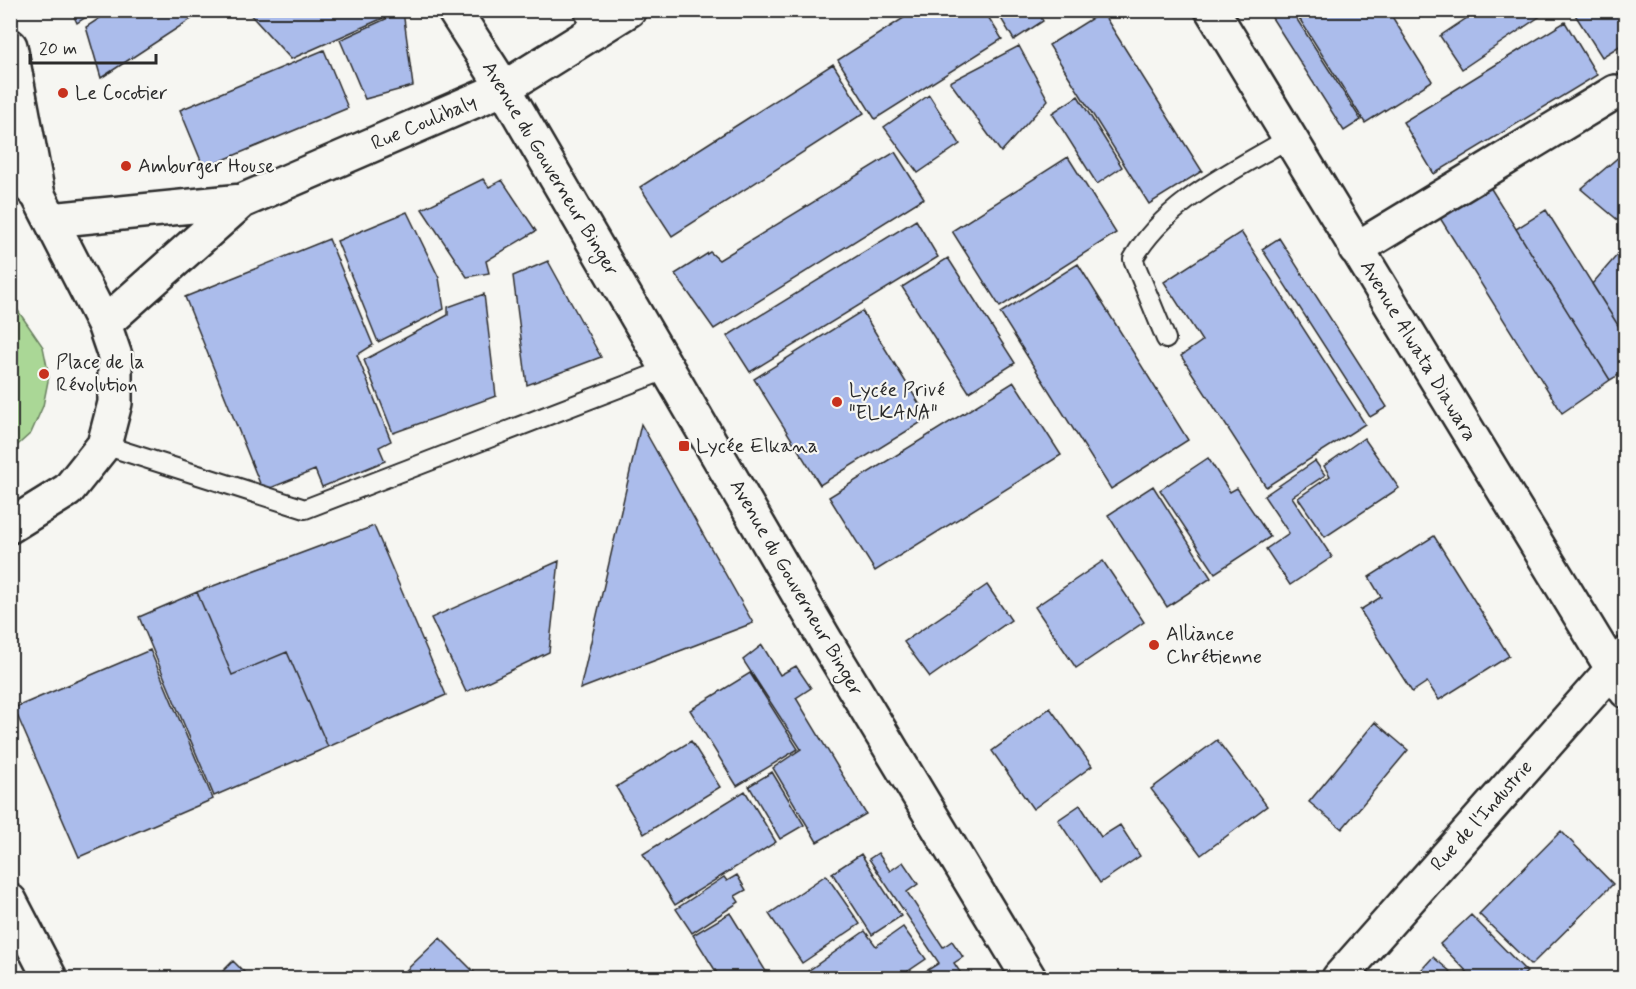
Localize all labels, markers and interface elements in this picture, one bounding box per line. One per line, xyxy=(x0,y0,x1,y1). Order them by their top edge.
scale bar xyxy=(30,27,156,65)
text: 20 m xyxy=(39,37,77,61)
street label: Avenue du Gouverneur Binger xyxy=(474,57,625,282)
place label: Le Cocotier xyxy=(75,80,168,107)
marker: Le Cocotier xyxy=(56,86,70,100)
street label: Rue Coulibaly xyxy=(367,89,481,157)
place label: Amburger House xyxy=(138,153,275,180)
marker: Amburger House xyxy=(119,159,133,173)
street label: Avenue Alwata Diawara xyxy=(1353,255,1483,447)
place label: Place de la Révolution xyxy=(56,349,145,399)
marker: Place de la Révolution xyxy=(37,367,51,381)
place label: Lycée Privé "ELKANA" xyxy=(849,377,945,427)
marker: Lycée Privé "ELKANA" xyxy=(830,395,844,409)
place label: Lycée Elkana xyxy=(696,433,818,460)
marker: Lycée Elkana xyxy=(677,439,691,453)
street label: Avenue du Gouverneur Binger xyxy=(722,475,869,702)
place label: Alliance Chrétienne xyxy=(1166,621,1262,671)
marker: Alliance Chrétienne xyxy=(1147,638,1161,652)
street label: Rue de l'Industrie xyxy=(1425,755,1539,877)

